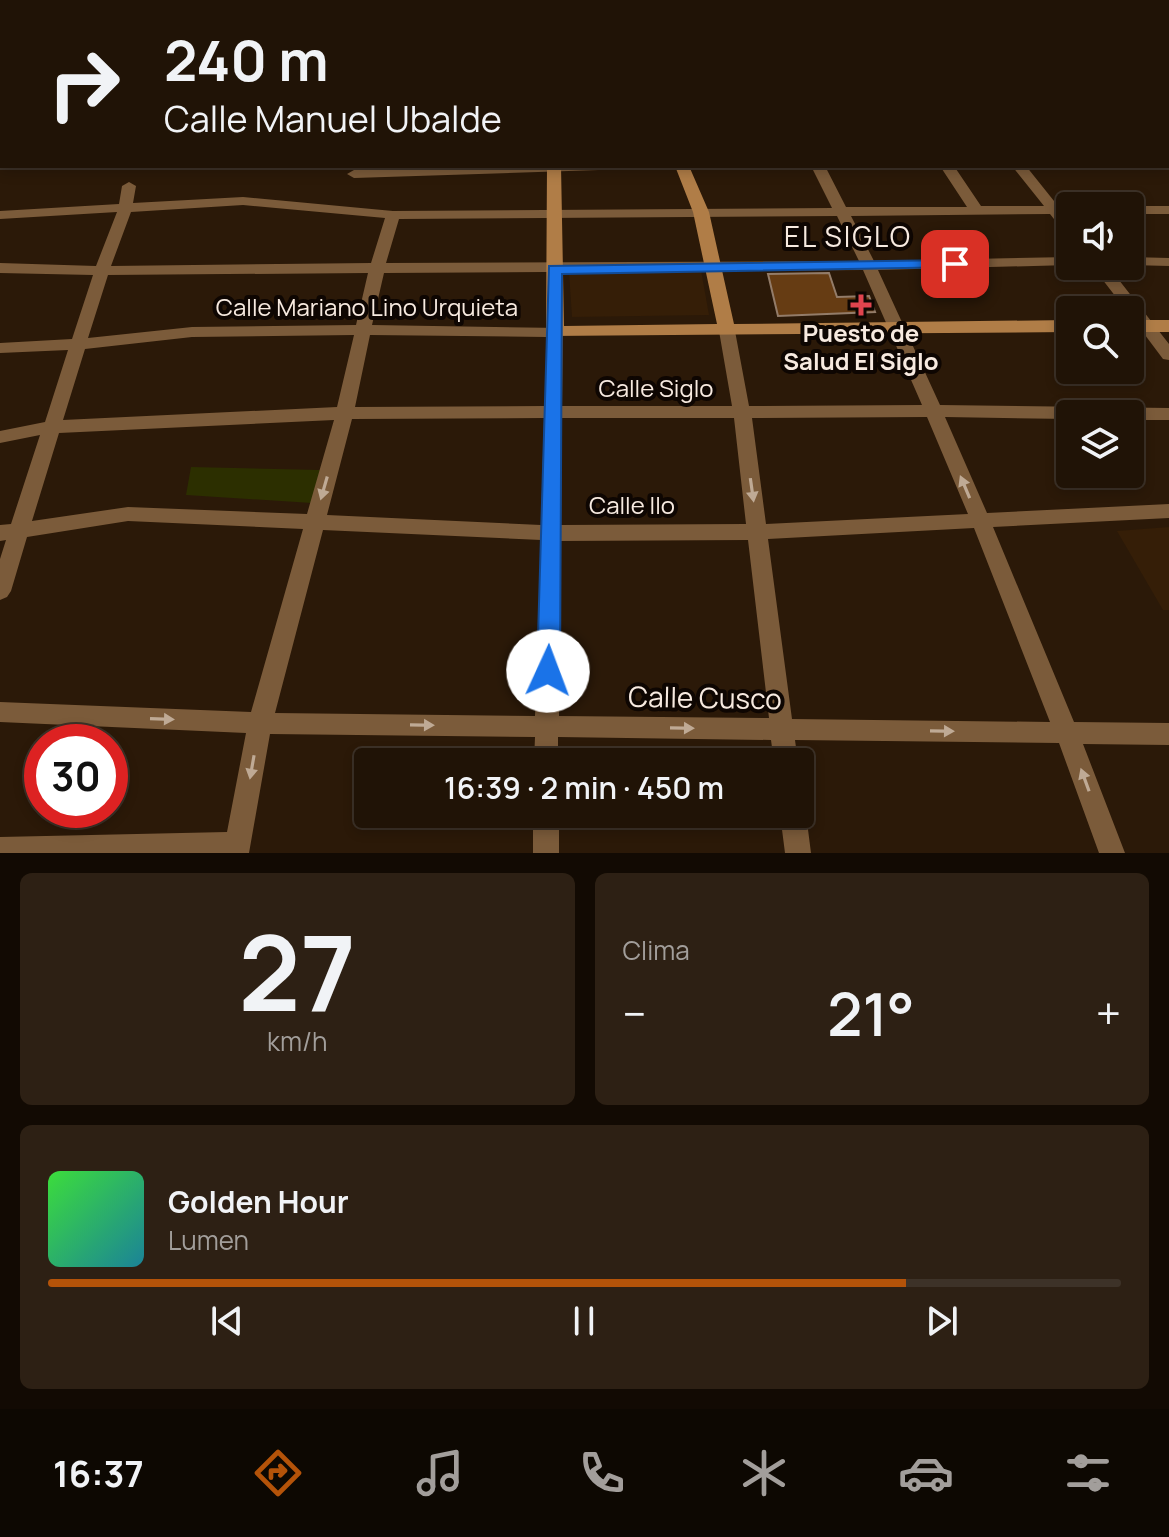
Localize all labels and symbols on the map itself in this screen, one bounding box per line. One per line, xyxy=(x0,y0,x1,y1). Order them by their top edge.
district label: EL SIGLO xyxy=(784,217,912,255)
pin xyxy=(921,230,989,298)
street label: Calle Mariano Lino Urquieta xyxy=(216,290,518,323)
marker: Puesto de Salud El Siglo xyxy=(850,294,872,316)
place label: Puesto de Salud El Siglo xyxy=(783,316,939,377)
street label: Calle Siglo xyxy=(599,371,713,404)
one-way arrow xyxy=(959,475,972,499)
one-way arrow xyxy=(317,476,329,501)
one-way arrow xyxy=(746,478,759,503)
street label: Calle Ilo xyxy=(589,488,675,521)
position arrow xyxy=(506,629,590,713)
street label: Calle Cusco xyxy=(628,677,782,717)
one-way arrow xyxy=(150,713,175,726)
one-way arrow xyxy=(410,719,435,731)
one-way arrow xyxy=(670,722,695,734)
speed limit sign: 30 xyxy=(24,724,128,828)
one-way arrow xyxy=(930,725,955,737)
one-way arrow xyxy=(245,755,257,780)
one-way arrow xyxy=(1078,768,1091,792)

